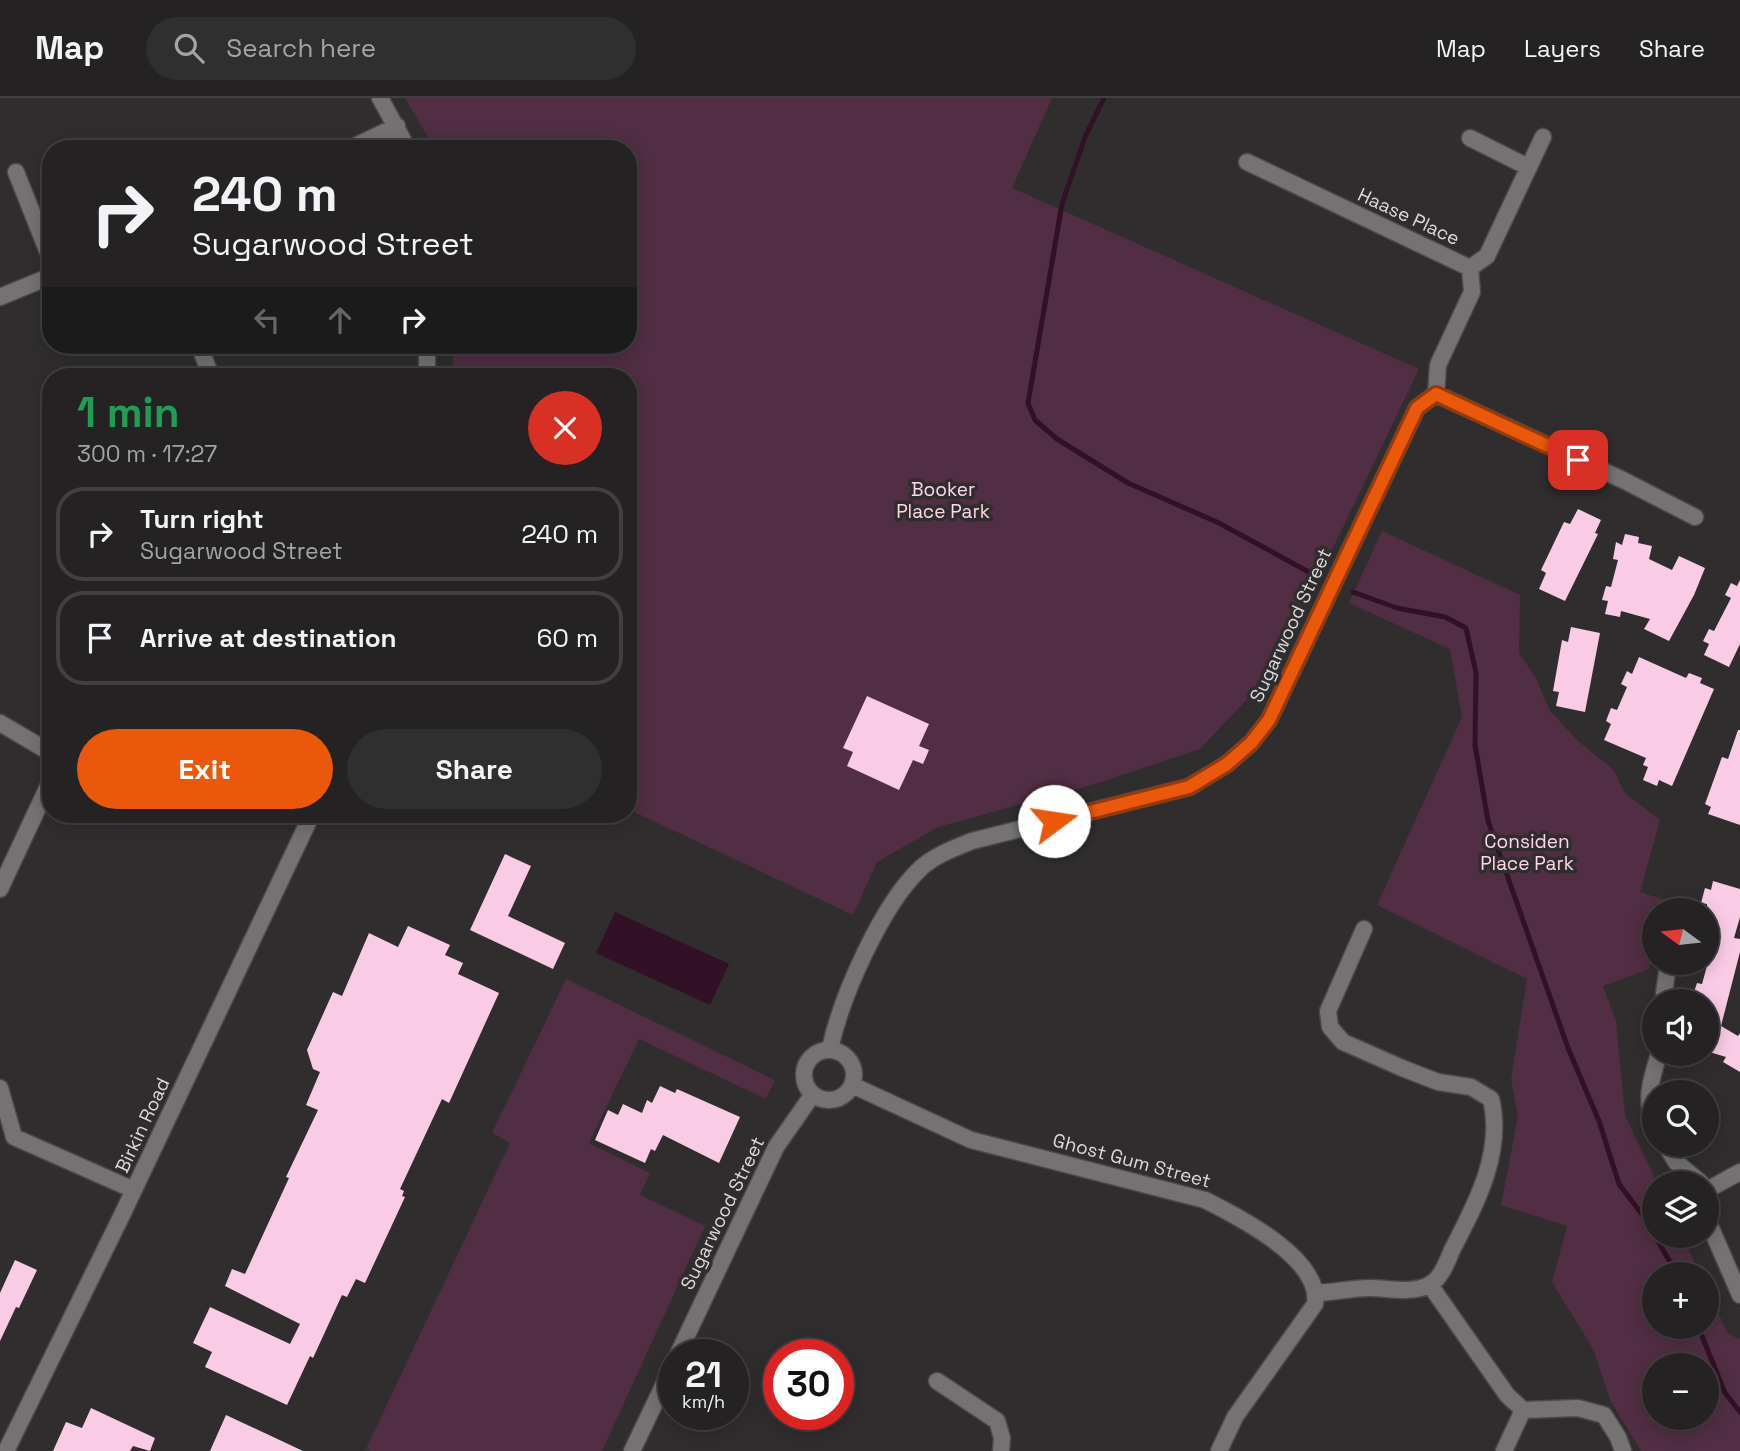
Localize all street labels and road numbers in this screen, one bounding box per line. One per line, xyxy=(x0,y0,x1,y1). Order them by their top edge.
street label: Haase Place xyxy=(1354,182,1464,251)
street label: Sugarwood Street xyxy=(1244,544,1337,706)
street label: Birkin Road xyxy=(109,1074,175,1177)
street label: Ghost Gum Street xyxy=(1050,1127,1214,1194)
street label: Sugarwood Street xyxy=(675,1133,770,1294)

